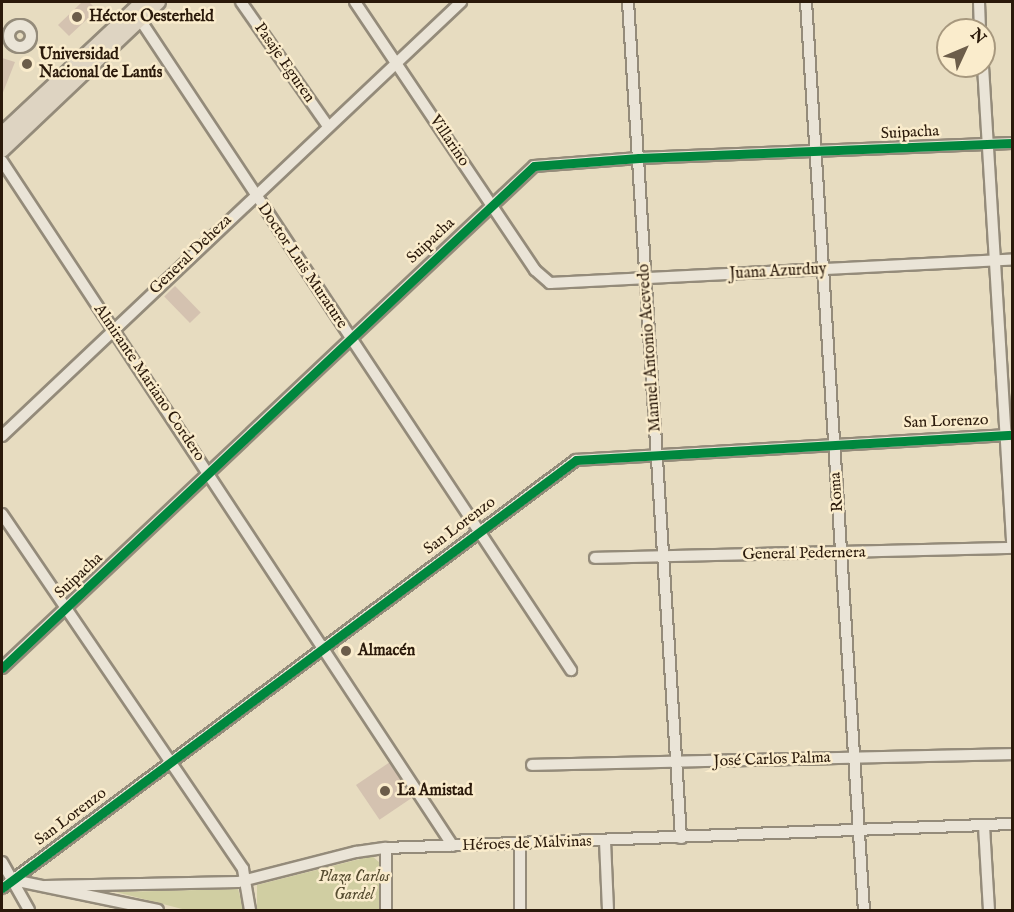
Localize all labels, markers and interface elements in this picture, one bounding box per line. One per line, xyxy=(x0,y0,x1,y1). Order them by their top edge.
place label: Héctor Oesterheld xyxy=(89,7,214,27)
marker: Héctor Oesterheld xyxy=(70,10,84,24)
north arrow xyxy=(936,18,996,78)
street label: Pasaje Eguren xyxy=(249,19,319,107)
text: N xyxy=(966,25,990,49)
place label: Universidad Nacional de Lanús xyxy=(39,45,162,83)
marker: Universidad Nacional de Lanús xyxy=(20,57,34,71)
street label: Villarino xyxy=(425,112,473,170)
street label: Suipacha xyxy=(880,122,940,144)
street label: Doctor Luis Murature xyxy=(253,199,351,333)
street label: General Deheza xyxy=(146,211,236,299)
street label: Suipacha xyxy=(403,214,459,268)
street label: Juana Azurduy xyxy=(729,260,827,284)
street label: Manuel Antonio Acevedo xyxy=(635,263,665,433)
street label: Almirante Mariano Cordero xyxy=(89,301,209,465)
street label: San Lorenzo xyxy=(903,411,989,433)
street label: Roma xyxy=(826,471,848,513)
street label: San Lorenzo xyxy=(420,493,500,559)
street label: General Pedernera xyxy=(742,543,866,565)
street label: Suipacha xyxy=(51,549,107,603)
place label: Almacén xyxy=(358,641,415,661)
marker: Almacén xyxy=(339,644,353,658)
street label: José Carlos Palma xyxy=(713,748,831,772)
place label: La Amistad xyxy=(397,781,473,801)
street label: San Lorenzo xyxy=(31,784,111,850)
marker: La Amistad xyxy=(378,784,392,798)
street label: Héroes de Malvinas xyxy=(462,832,592,856)
park label: Plaza Carlos Gardel xyxy=(318,867,390,905)

